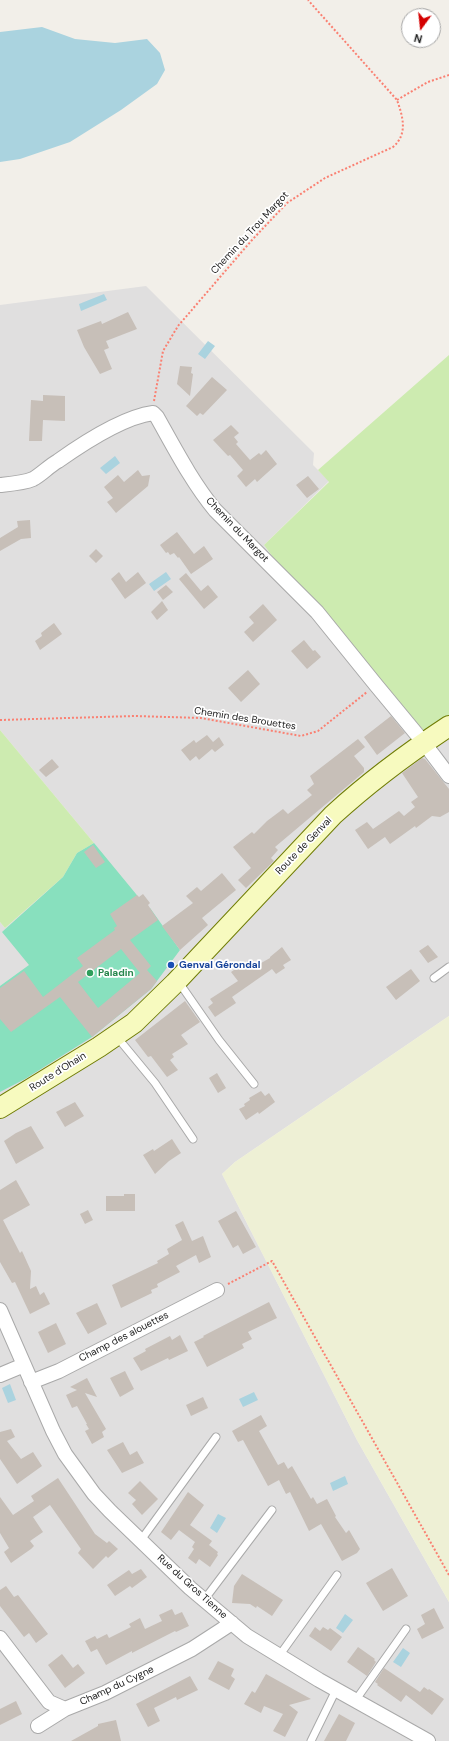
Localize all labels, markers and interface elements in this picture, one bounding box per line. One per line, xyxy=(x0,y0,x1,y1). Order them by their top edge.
north arrow xyxy=(401,8,441,48)
text: N xyxy=(412,31,424,46)
street label: Chemin du Trou Margot xyxy=(209,189,291,277)
street label: Chemin du Margot xyxy=(203,495,271,565)
street label: Chemin des Brouettes xyxy=(193,705,297,733)
street label: Route de Genval xyxy=(273,815,335,877)
place label: Genval Gérondal xyxy=(179,959,260,971)
marker: Genval Gérondal xyxy=(166,960,176,970)
place label: Paladin xyxy=(98,967,134,979)
marker: Paladin xyxy=(85,968,95,978)
street label: Route d'Ohain xyxy=(28,1050,88,1094)
street label: Champ des alouettes xyxy=(77,1309,171,1365)
street label: Rue du Gros Tienne xyxy=(154,1552,230,1622)
street label: Champ du Cygne xyxy=(78,1664,156,1708)

